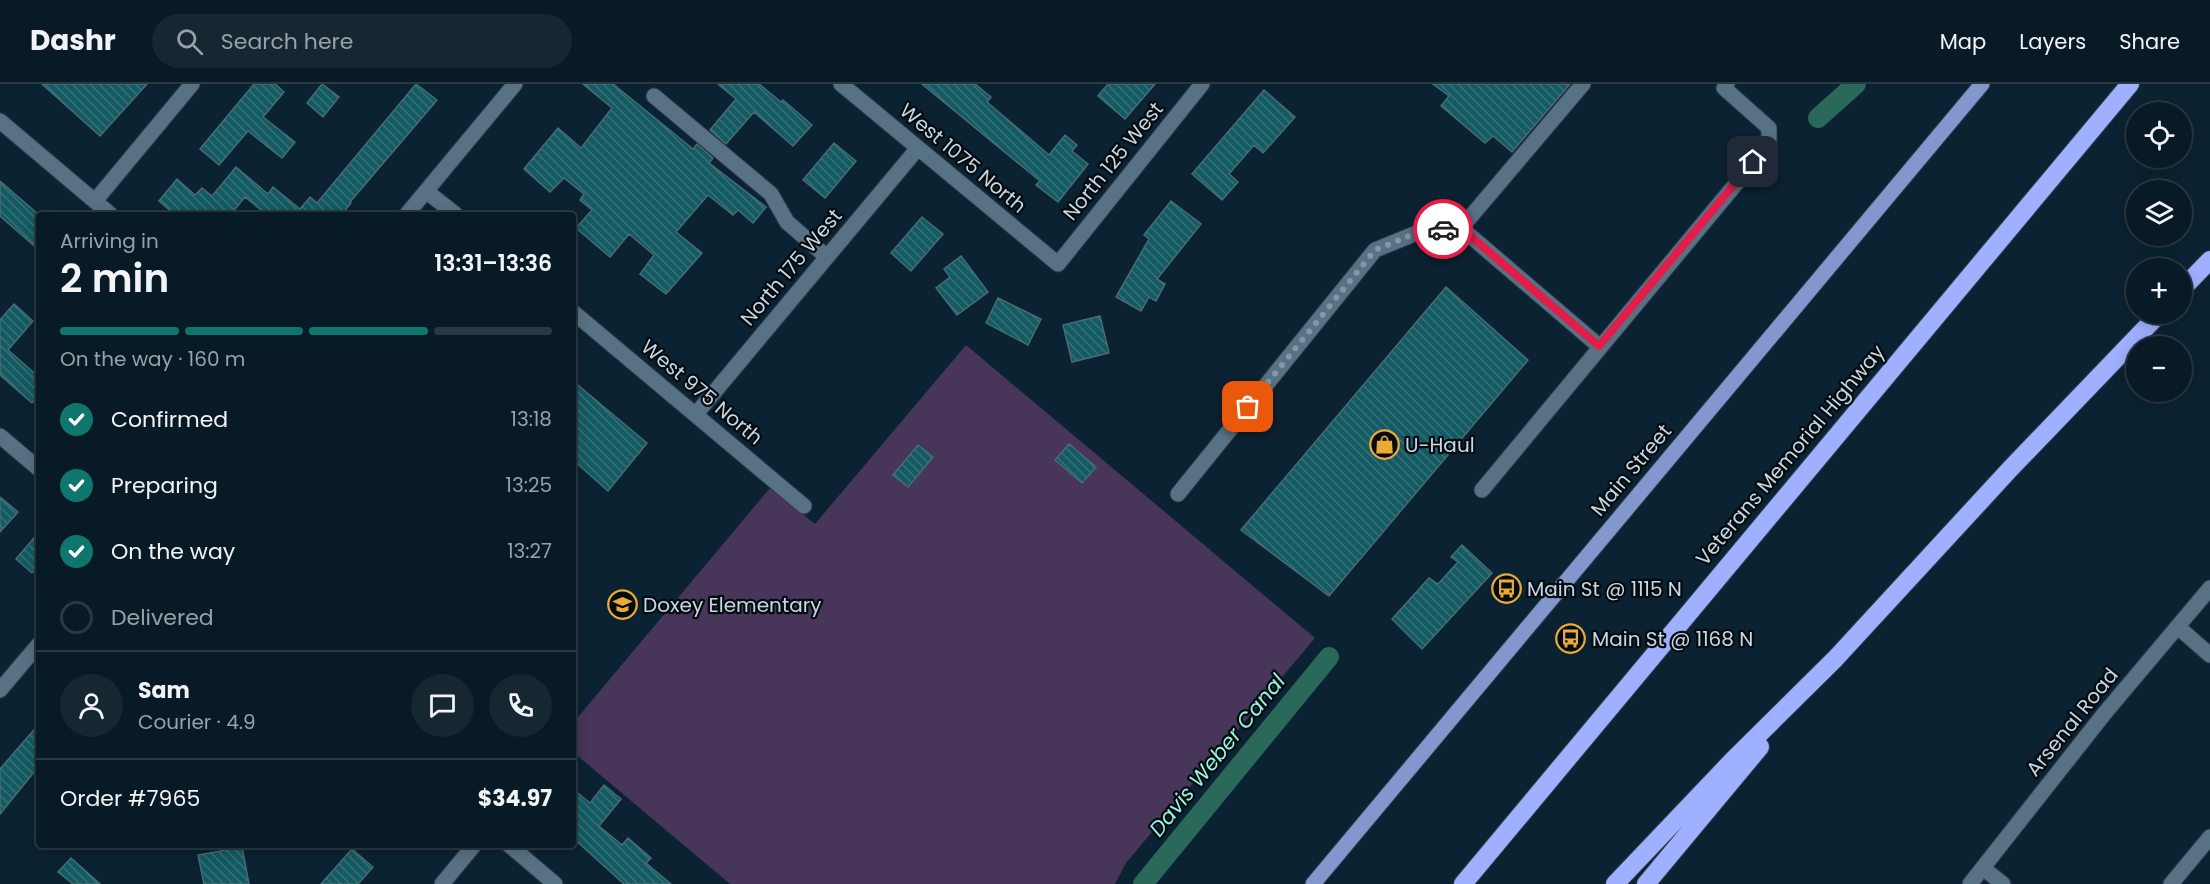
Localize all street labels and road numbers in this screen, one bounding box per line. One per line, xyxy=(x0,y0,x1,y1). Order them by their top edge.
street label: North 125 West xyxy=(1056,96,1170,226)
street label: West 1075 North xyxy=(894,97,1032,219)
street label: North 175 West xyxy=(734,203,848,331)
street label: West 975 North xyxy=(635,333,769,451)
street label: Veterans Memorial Highway xyxy=(1689,339,1891,571)
street label: Main Street xyxy=(1584,418,1678,522)
street label: Arsenal Road xyxy=(2019,662,2125,782)

